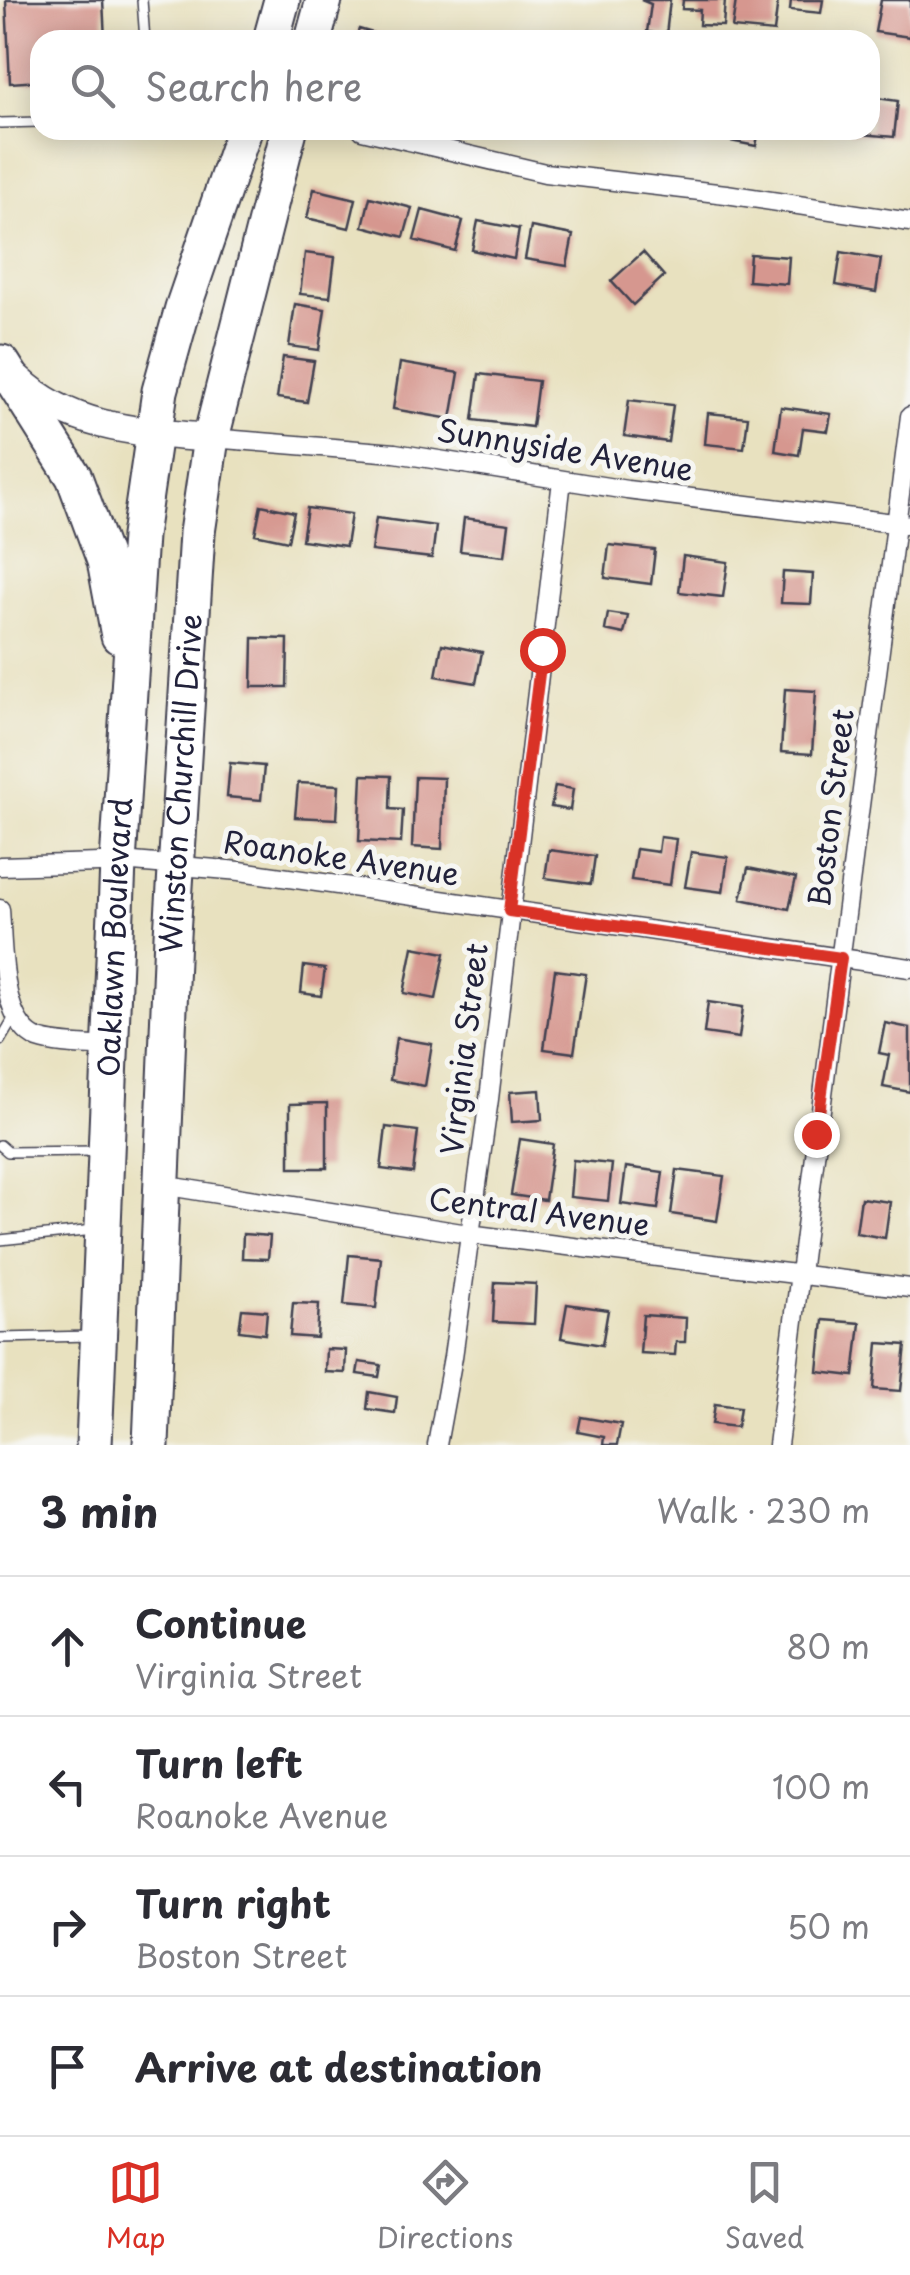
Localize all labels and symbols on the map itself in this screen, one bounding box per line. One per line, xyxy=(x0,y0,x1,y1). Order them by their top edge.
street label: Sunnyside Avenue xyxy=(434,406,697,491)
street label: Winston Churchill Drive xyxy=(146,612,212,954)
route start xyxy=(520,628,566,674)
street label: Boston Street xyxy=(795,706,864,909)
street label: Oaklawn Boulevard xyxy=(84,796,142,1078)
street label: Roanoke Avenue xyxy=(221,818,462,895)
street label: Virginia Street xyxy=(427,940,498,1157)
route end xyxy=(794,1112,840,1158)
street label: Central Avenue xyxy=(426,1175,652,1246)

